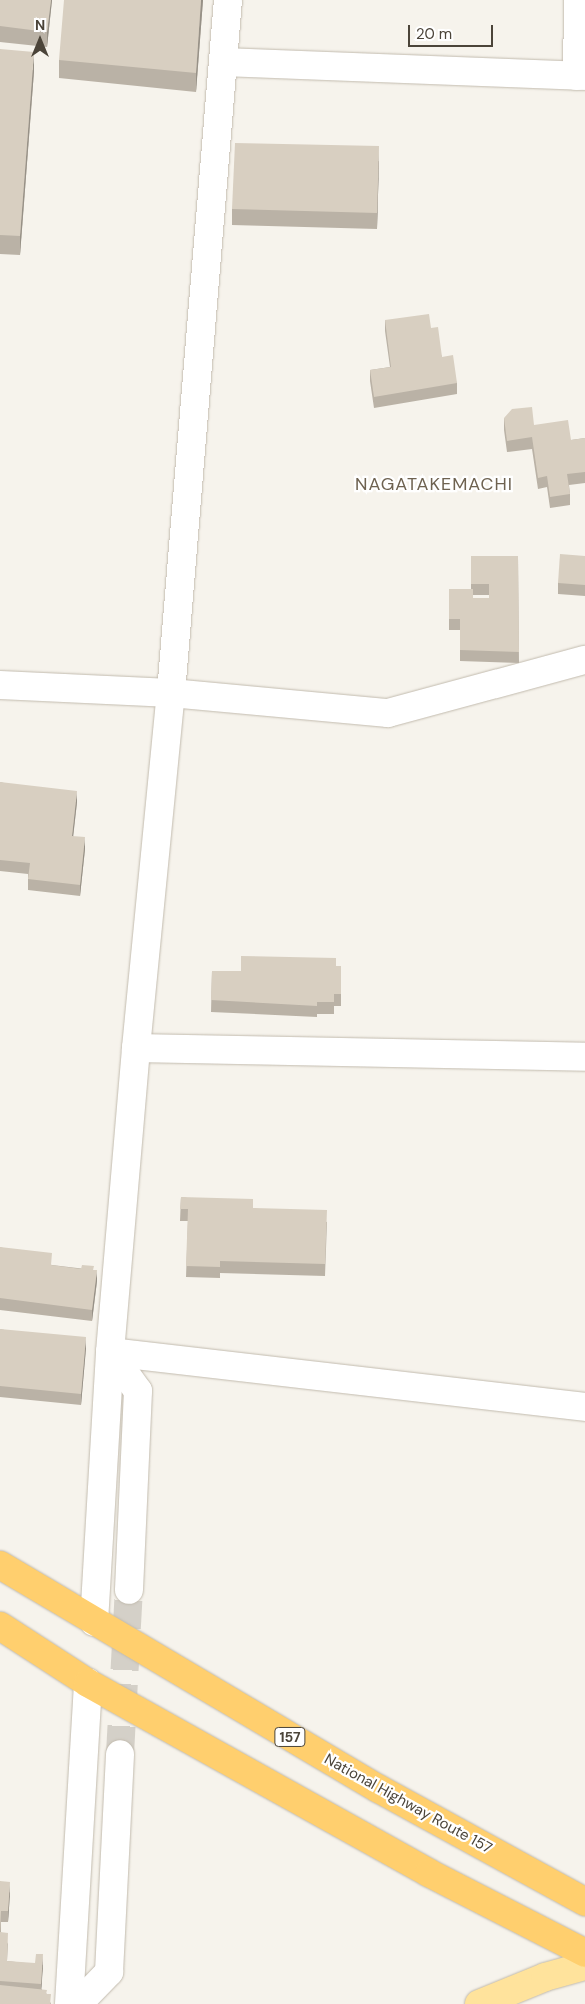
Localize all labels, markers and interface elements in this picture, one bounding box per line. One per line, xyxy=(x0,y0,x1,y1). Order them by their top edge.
north arrow xyxy=(15,15,65,65)
scale bar xyxy=(410,15,495,47)
text: N xyxy=(35,16,45,34)
text: 20 m xyxy=(416,24,452,44)
district label: NAGATAKEMACHI xyxy=(353,473,515,495)
road number: 157 xyxy=(274,1725,306,1748)
street label: National Highway Route 157 xyxy=(321,1750,495,1858)

